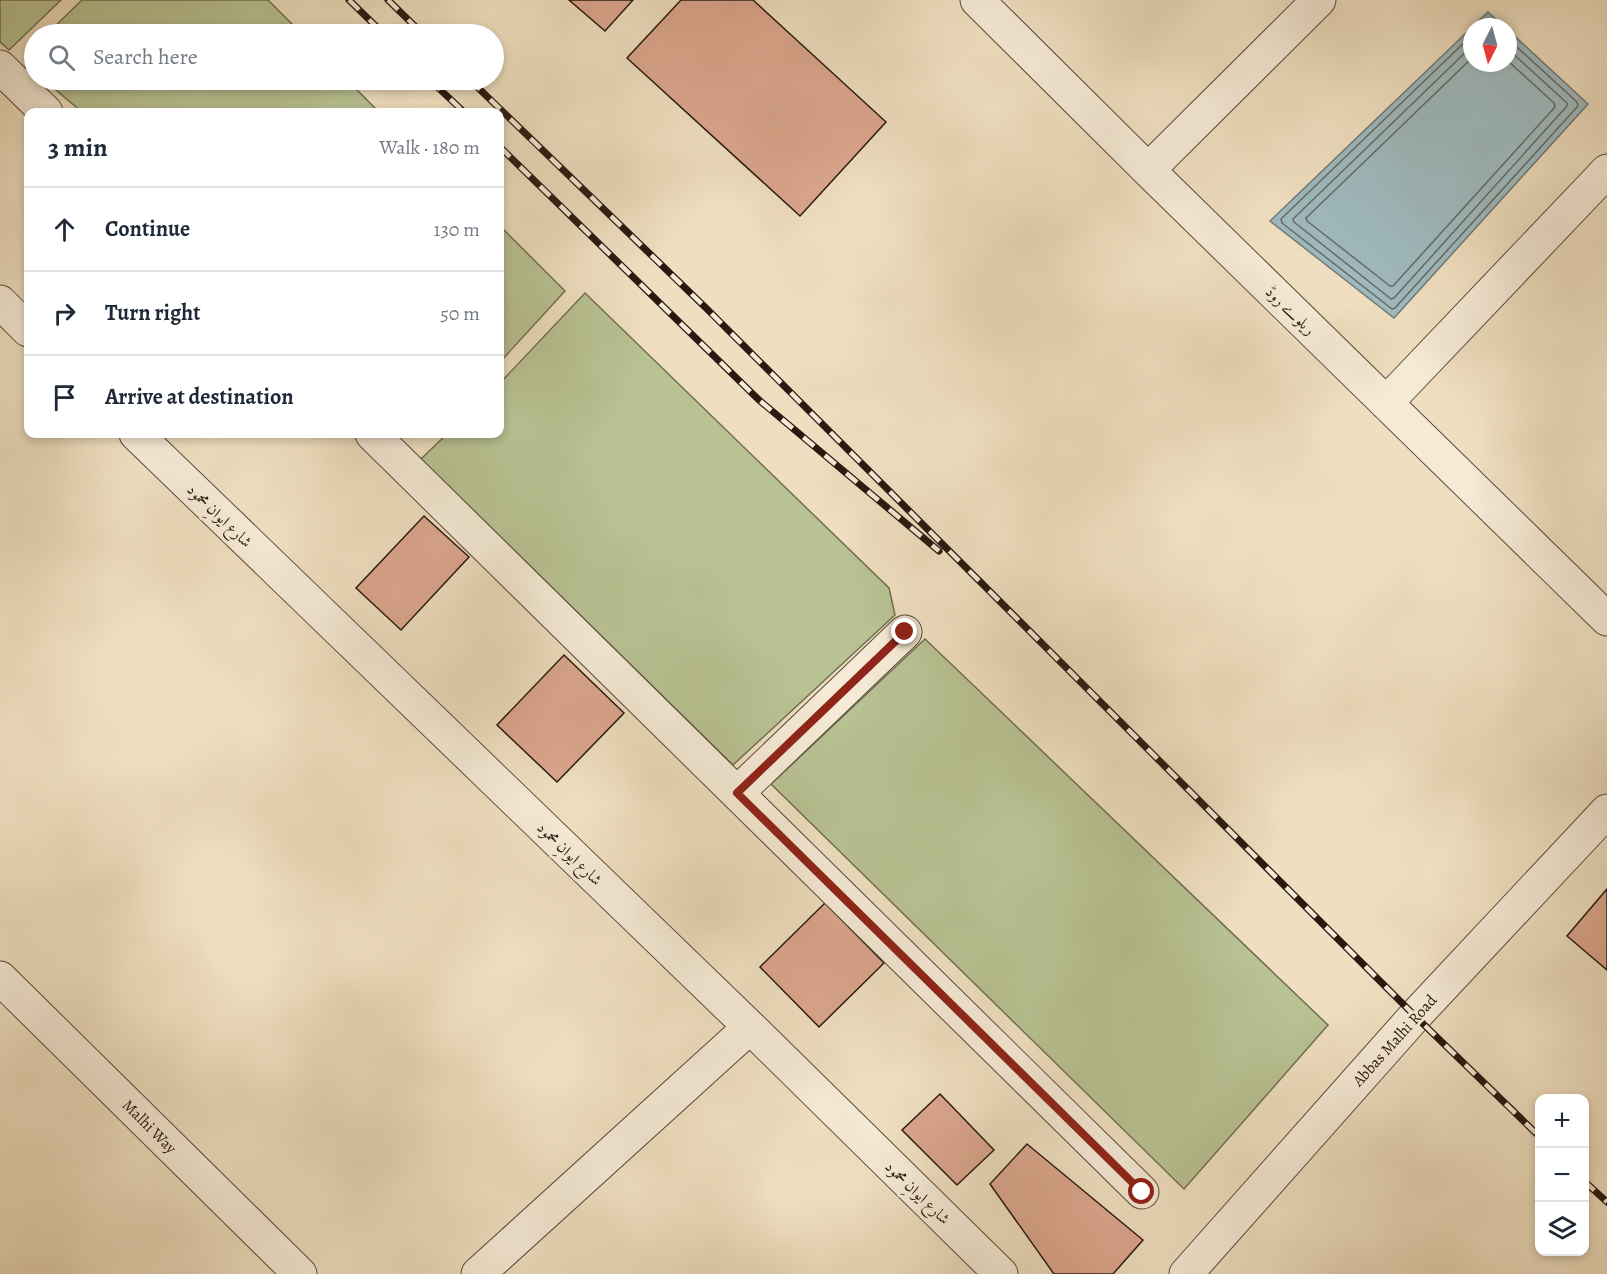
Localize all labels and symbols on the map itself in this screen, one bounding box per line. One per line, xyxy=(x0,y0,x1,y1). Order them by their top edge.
north arrow xyxy=(1463,18,1517,72)
street label: ریلوے روڈ xyxy=(1260,281,1320,340)
street label: شارع ایوانِ محمود xyxy=(180,479,257,554)
route end xyxy=(891,618,917,644)
street label: شارع ایوانِ محمود xyxy=(530,817,607,892)
street label: Abbas Malhi Road xyxy=(1347,990,1442,1092)
street label: Malhi Way xyxy=(117,1095,182,1159)
street label: شارع ایوانِ محمود xyxy=(878,1156,955,1231)
route start xyxy=(1128,1178,1154,1204)

